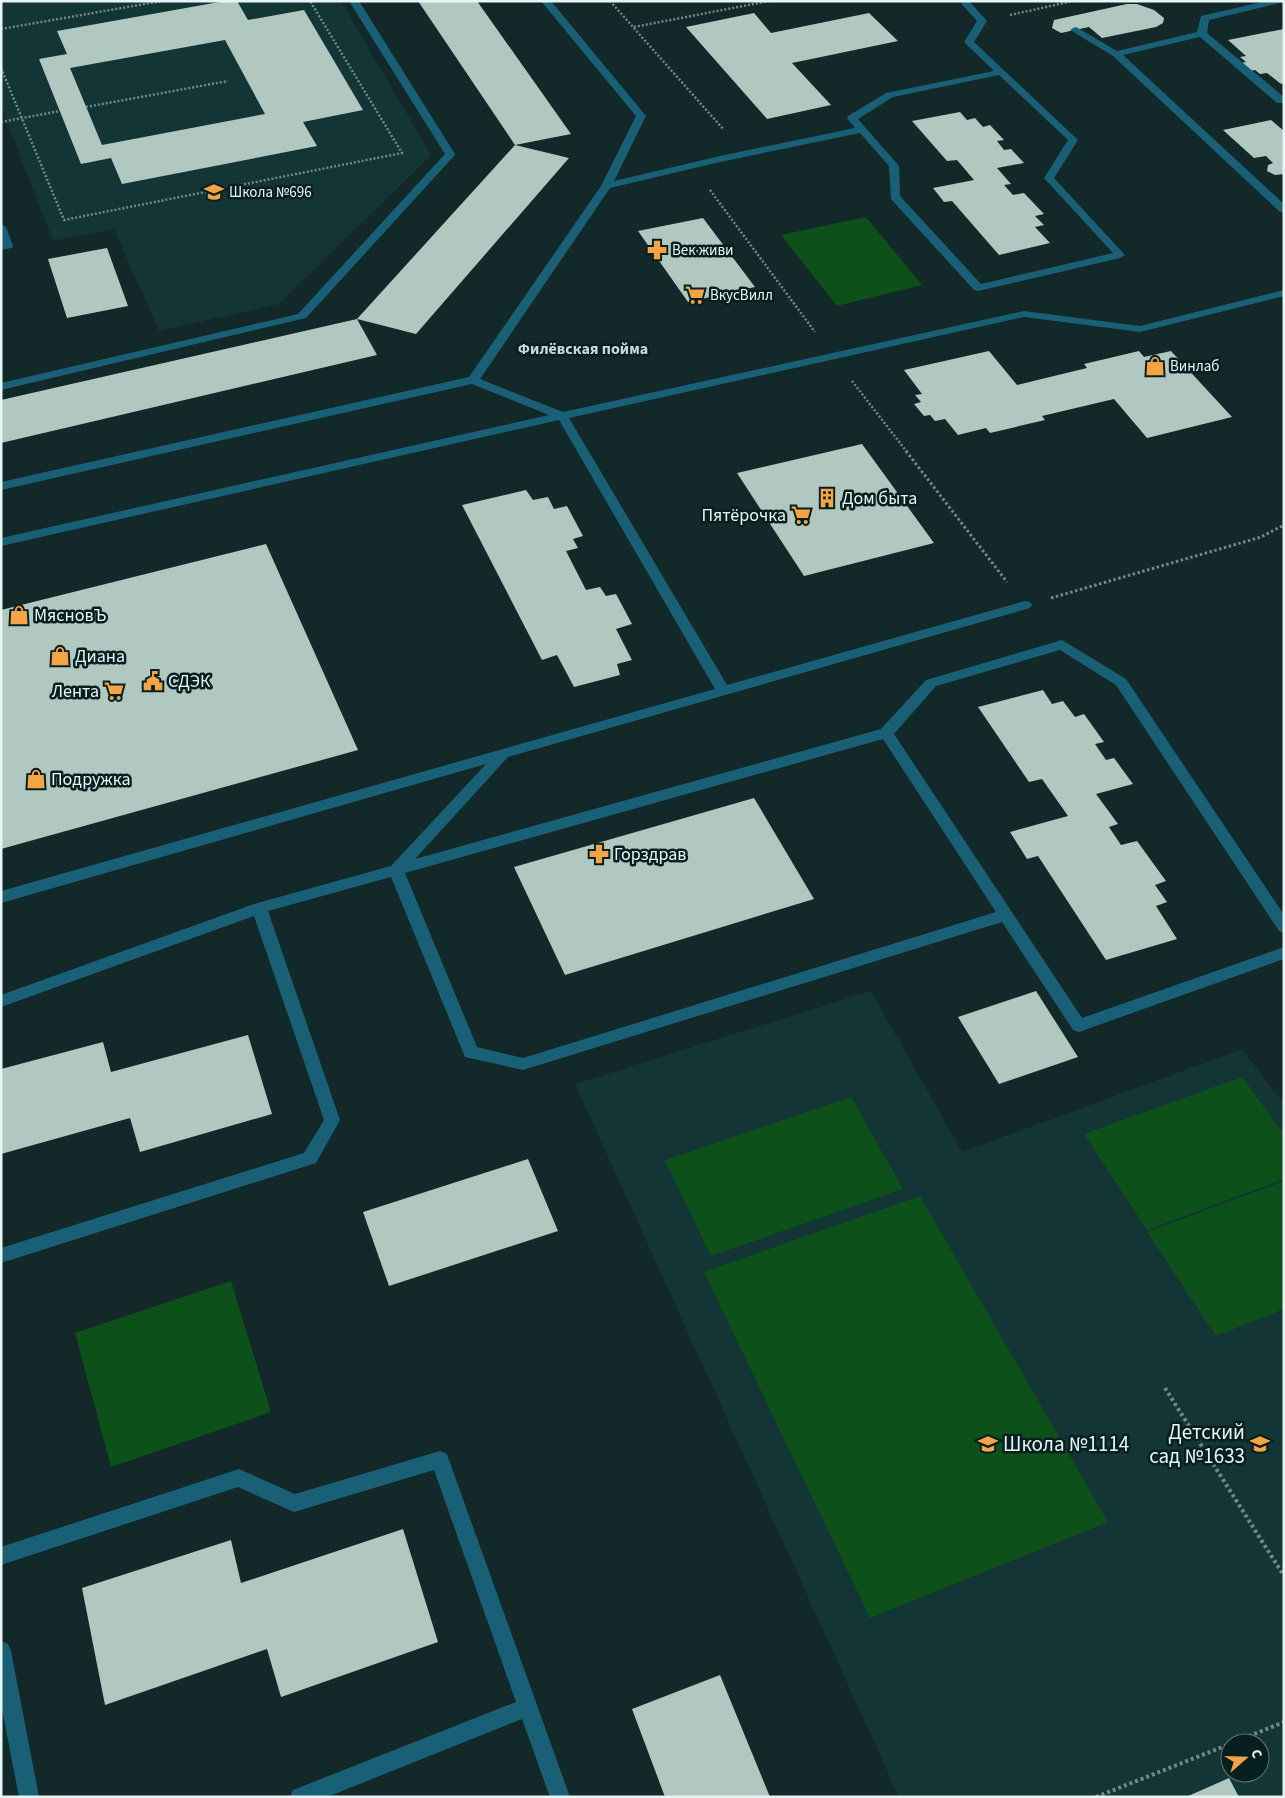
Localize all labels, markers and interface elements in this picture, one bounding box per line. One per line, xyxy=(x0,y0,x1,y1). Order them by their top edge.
school or university icon: Школа №696 xyxy=(203,181,225,203)
place label: Школа №696 xyxy=(229,182,312,203)
pharmacy icon: Век живи xyxy=(646,239,668,261)
place label: Век живи xyxy=(672,240,734,261)
supermarket icon: ВкусВилл xyxy=(684,284,706,306)
place label: ВкусВилл xyxy=(710,285,773,306)
district label: Филёвская пойма xyxy=(518,338,648,360)
shop icon: Винлаб xyxy=(1144,355,1166,377)
place label: Винлаб xyxy=(1170,356,1219,377)
place label: Дом быта xyxy=(842,486,917,511)
building icon: Дом быта xyxy=(816,487,838,509)
place label: Пятёрочка xyxy=(701,503,786,528)
supermarket icon: Пятёрочка xyxy=(790,504,812,526)
place label: МясновЪ xyxy=(34,603,107,628)
shop icon: МясновЪ xyxy=(8,604,30,626)
place label: Диана xyxy=(75,644,125,669)
shop icon: Диана xyxy=(49,645,71,667)
place label: СДЭК xyxy=(168,669,211,694)
public building icon: СДЭК xyxy=(142,670,164,692)
place label: Лента xyxy=(52,679,99,704)
supermarket icon: Лента xyxy=(103,680,125,702)
place label: Подружка xyxy=(51,767,130,792)
shop icon: Подружка xyxy=(25,768,47,790)
place label: Горздрав xyxy=(614,842,686,867)
pharmacy icon: Горздрав xyxy=(588,843,610,865)
place label: Детский сад №1633 xyxy=(1149,1417,1245,1471)
place label: Школа №1114 xyxy=(1003,1429,1129,1459)
school or university icon: Школа №1114 xyxy=(977,1433,999,1455)
school or university icon: Детский сад №1633 xyxy=(1249,1433,1271,1455)
north arrow xyxy=(1220,1733,1270,1783)
text: С xyxy=(1245,1747,1267,1761)

